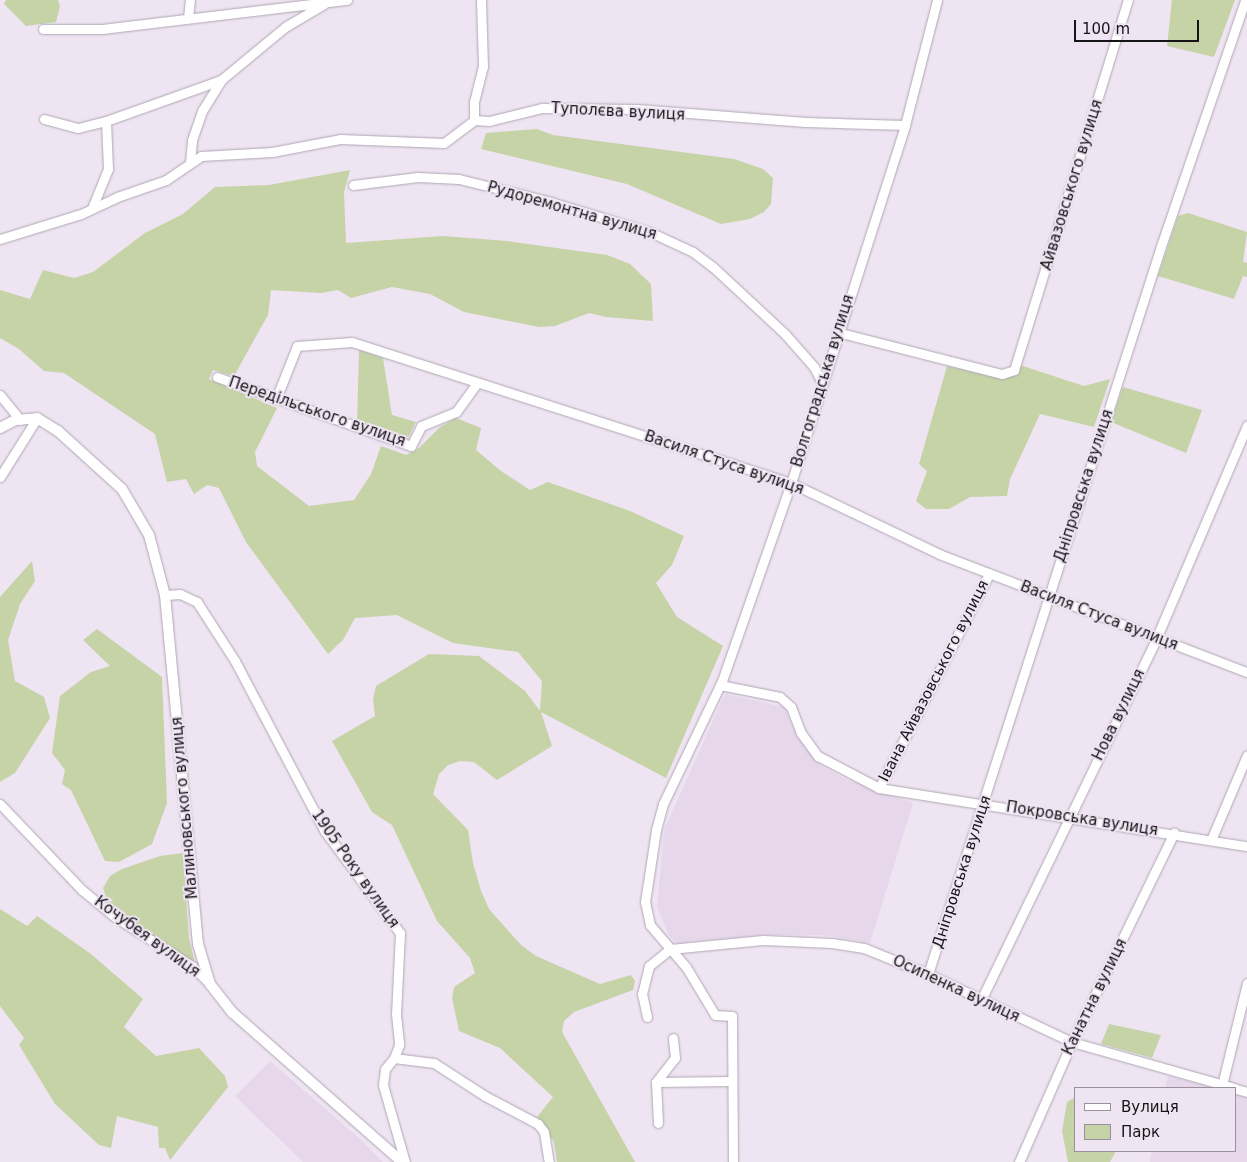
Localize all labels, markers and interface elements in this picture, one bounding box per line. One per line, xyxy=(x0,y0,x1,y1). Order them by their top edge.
scale bar xyxy=(1077,10,1202,42)
text: 100 m xyxy=(1082,20,1130,38)
street label: Айвазовського вулиця xyxy=(1037,98,1107,272)
street label: Туполєва вулиця xyxy=(551,100,685,124)
street label: Рудоремонтна вулиця xyxy=(485,178,659,244)
street label: Волгоградська вулиця xyxy=(788,293,858,469)
street label: Передільського вулиця xyxy=(226,373,408,451)
street label: Дніпровська вулиця xyxy=(1051,407,1117,565)
street label: Василя Стуса вулиця xyxy=(642,427,806,499)
street label: Івана Айвазовського вулиця xyxy=(875,577,993,785)
street label: Василя Стуса вулиця xyxy=(1018,578,1180,654)
street label: Нова вулиця xyxy=(1089,666,1149,764)
street label: Малиновського вулиця xyxy=(168,716,202,900)
street label: Дніпровська вулиця xyxy=(929,793,995,951)
street label: Покровська вулиця xyxy=(1005,798,1159,840)
street label: 1905 Року вулиця xyxy=(307,806,403,932)
street label: Кочубея вулиця xyxy=(91,893,203,981)
street label: Канатна вулиця xyxy=(1059,936,1131,1058)
street label: Осипенка вулиця xyxy=(890,952,1022,1026)
legend xyxy=(1074,1087,1237,1152)
text: Вулиця xyxy=(1121,1098,1179,1116)
text: Парк xyxy=(1121,1123,1160,1141)

